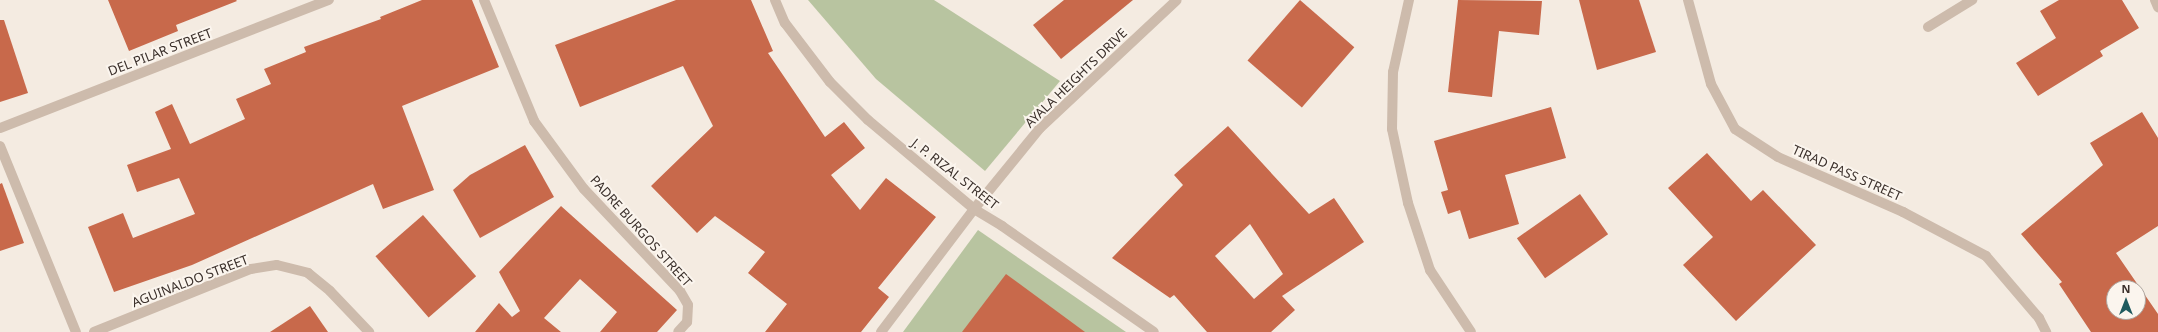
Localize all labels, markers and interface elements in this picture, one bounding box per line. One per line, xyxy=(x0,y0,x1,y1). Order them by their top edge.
street label: DEL PILAR STREET xyxy=(106,25,214,79)
street label: AYALA HEIGHTS DRIVE xyxy=(1022,25,1130,131)
street label: J. P. RIZAL STREET xyxy=(908,135,1002,213)
street label: TIRAD PASS STREET xyxy=(1790,142,1904,204)
street label: PADRE BURGOS STREET xyxy=(587,172,695,290)
street label: AGUINALDO STREET xyxy=(130,252,250,310)
north arrow xyxy=(2106,280,2146,320)
text: N xyxy=(2122,281,2130,296)

